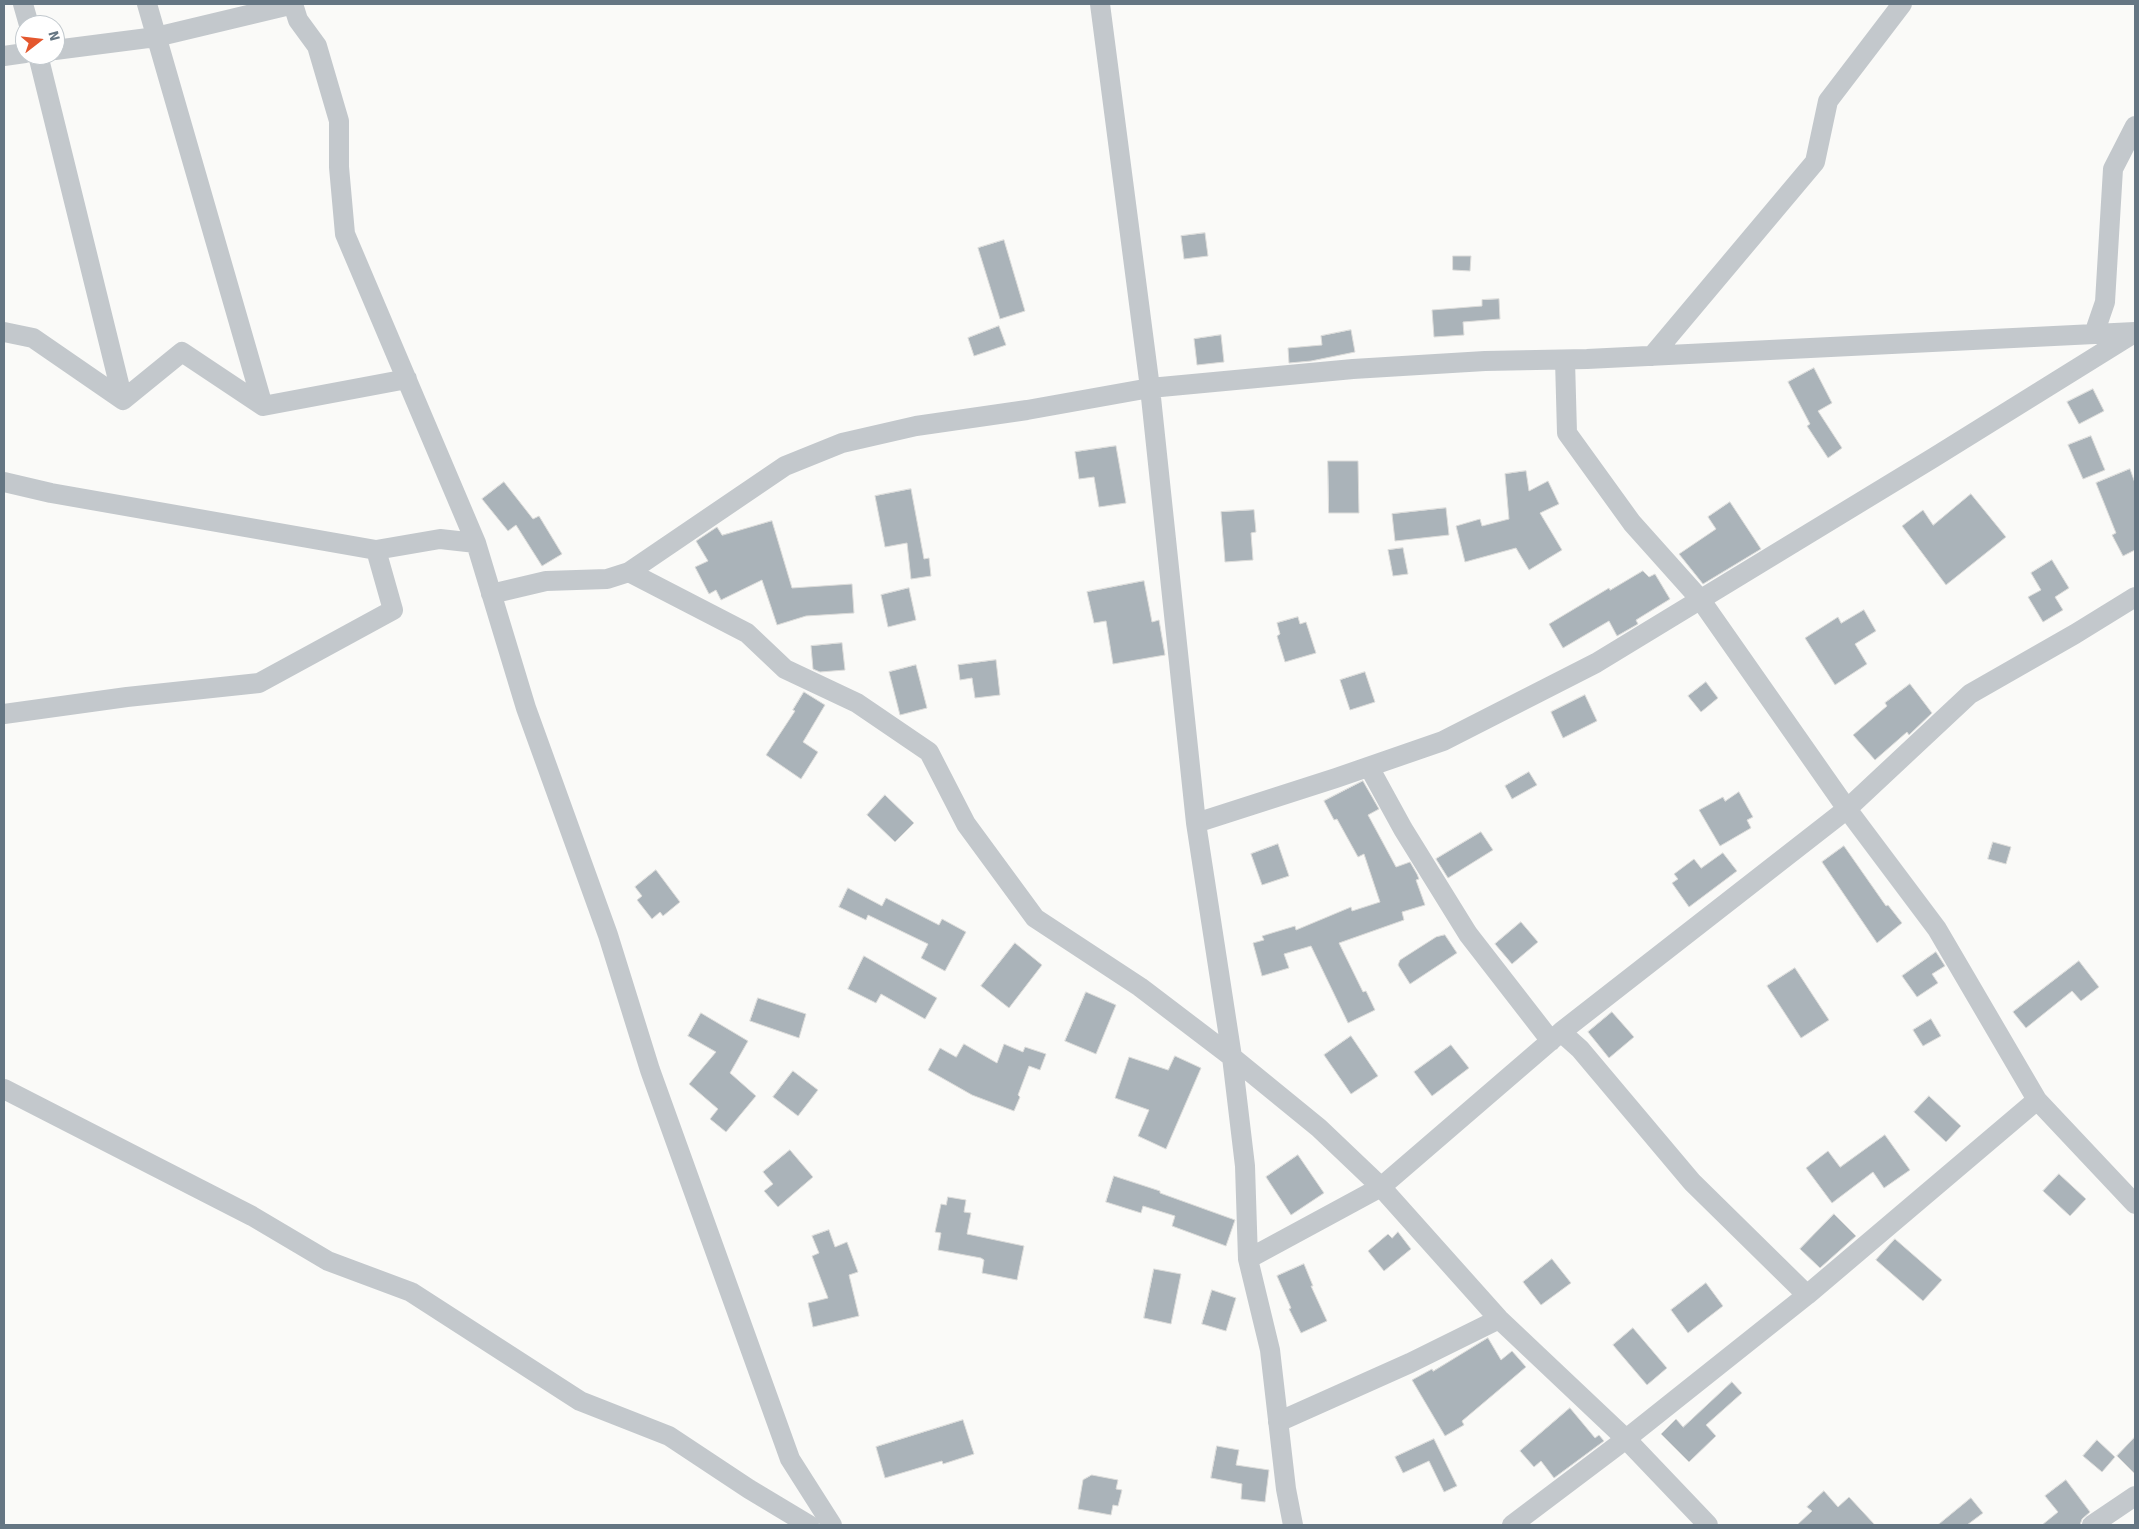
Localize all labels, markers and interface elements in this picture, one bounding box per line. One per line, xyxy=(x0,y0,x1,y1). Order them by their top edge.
north arrow xyxy=(15,15,65,65)
text: N xyxy=(44,29,63,43)

